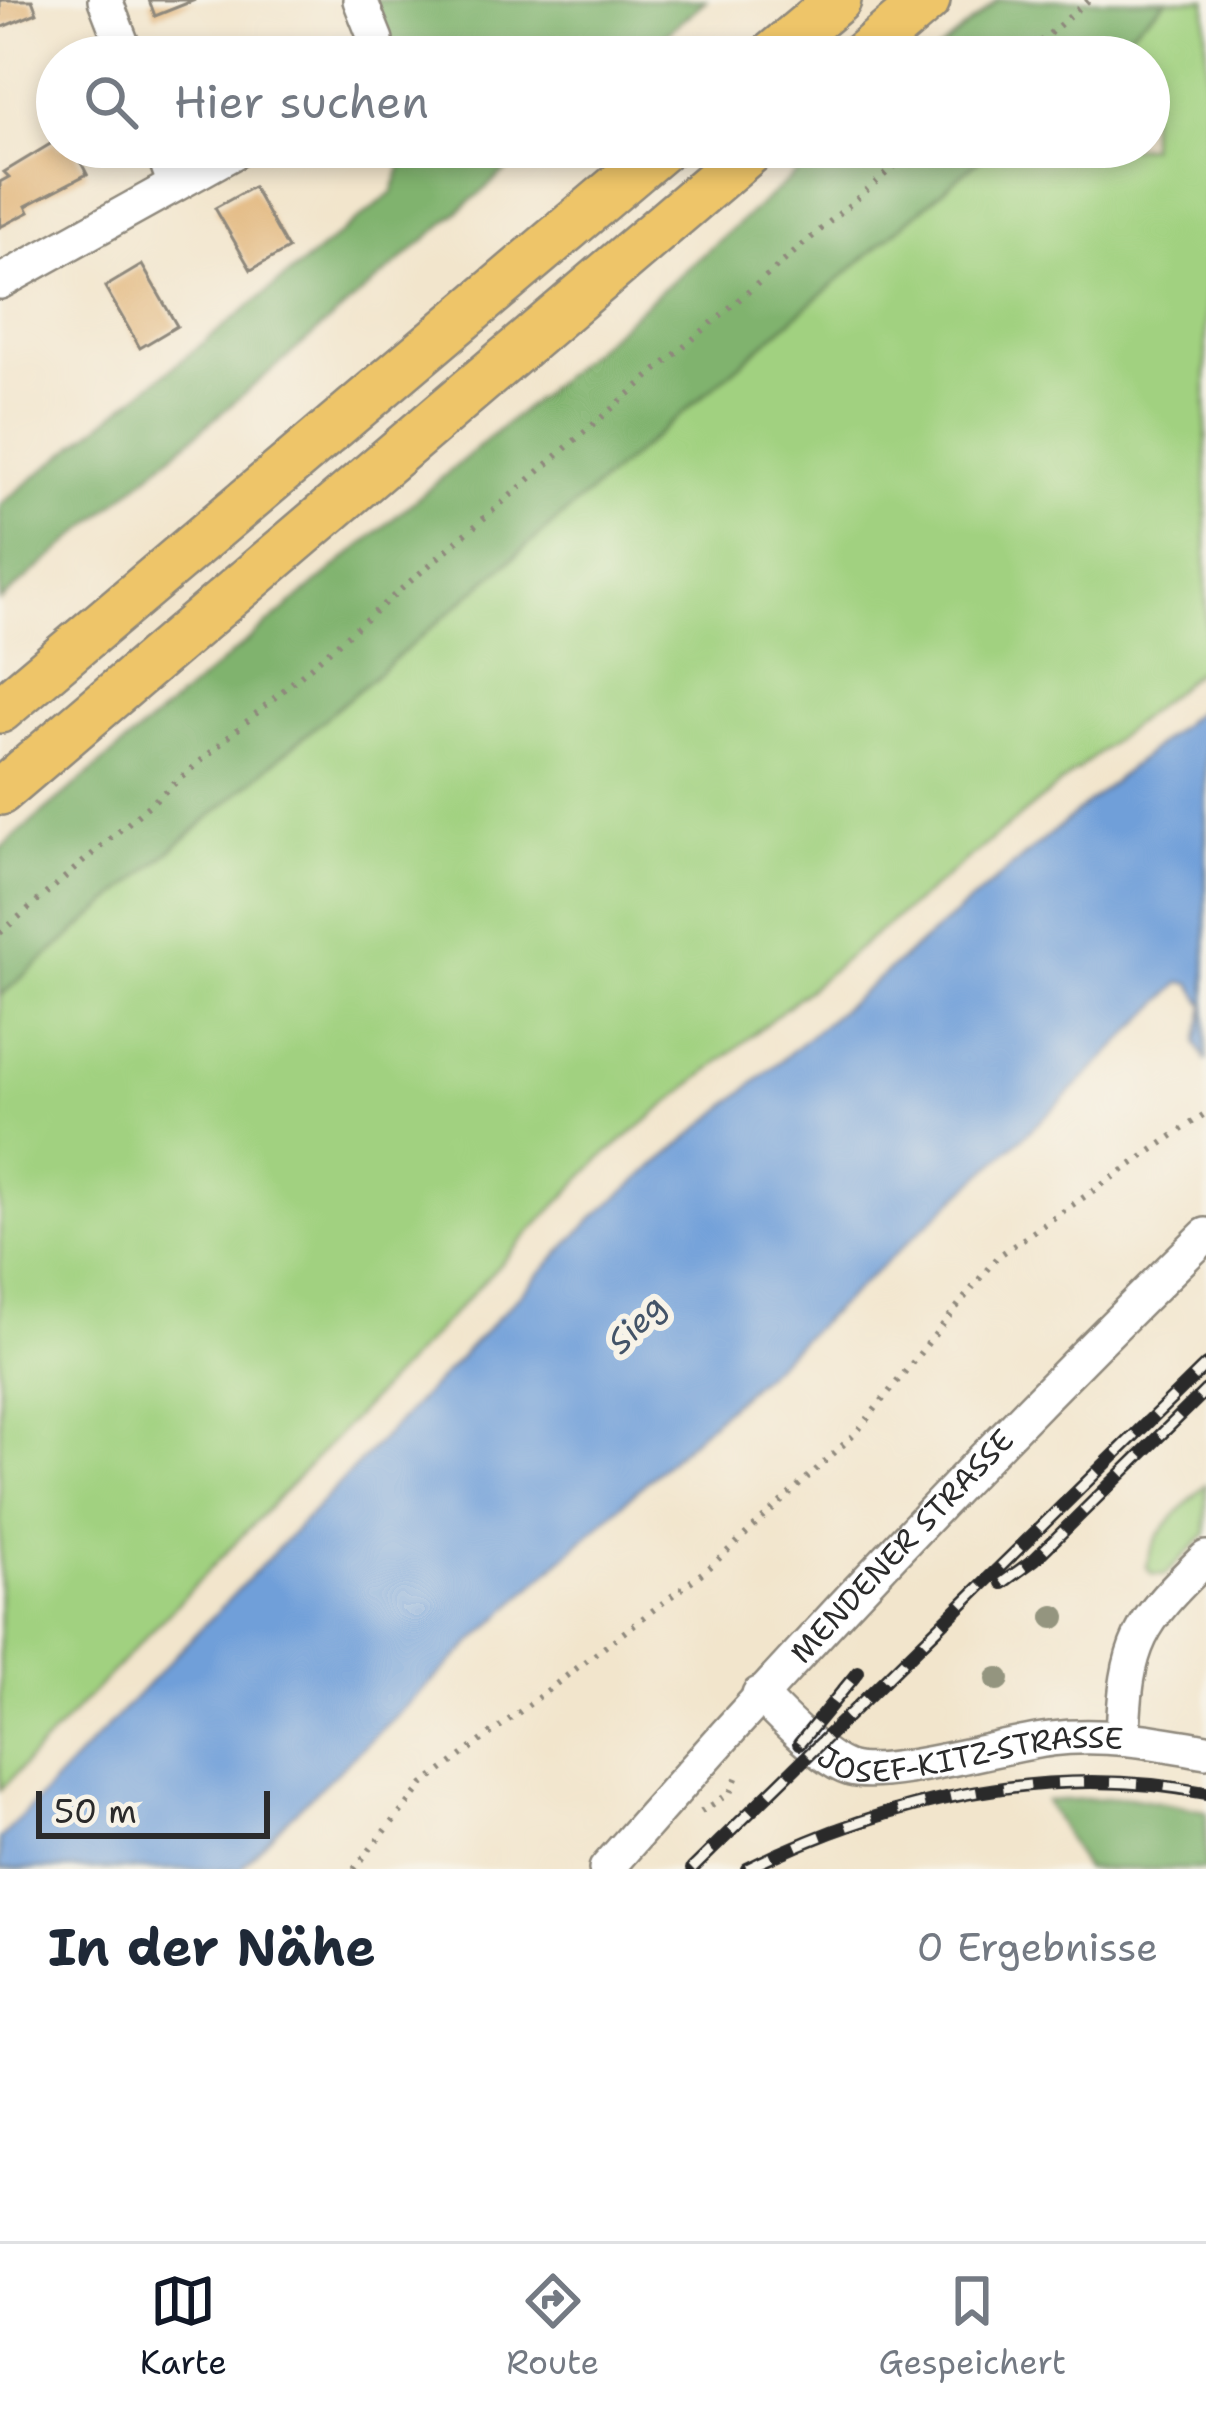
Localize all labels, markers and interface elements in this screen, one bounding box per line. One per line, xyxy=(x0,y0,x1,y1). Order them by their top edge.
search box xyxy=(36,36,1170,168)
icon: search xyxy=(78,69,144,135)
text: Hier suchen xyxy=(174,72,429,132)
water label: Sieg xyxy=(597,1284,675,1364)
street label: MENDENER STRASSE xyxy=(781,1420,1022,1672)
street label: JOSEF-KITZ-STRASSE xyxy=(809,1716,1125,1792)
scale bar xyxy=(36,1785,270,1838)
text: 50 m xyxy=(54,1789,137,1834)
text: In der Nähe xyxy=(48,1913,376,1981)
text: 0 Ergebnisse xyxy=(917,1921,1158,1973)
tab: Karte xyxy=(140,2268,227,2385)
tab: Route xyxy=(506,2268,599,2385)
tab: Gespeichert xyxy=(879,2268,1066,2385)

